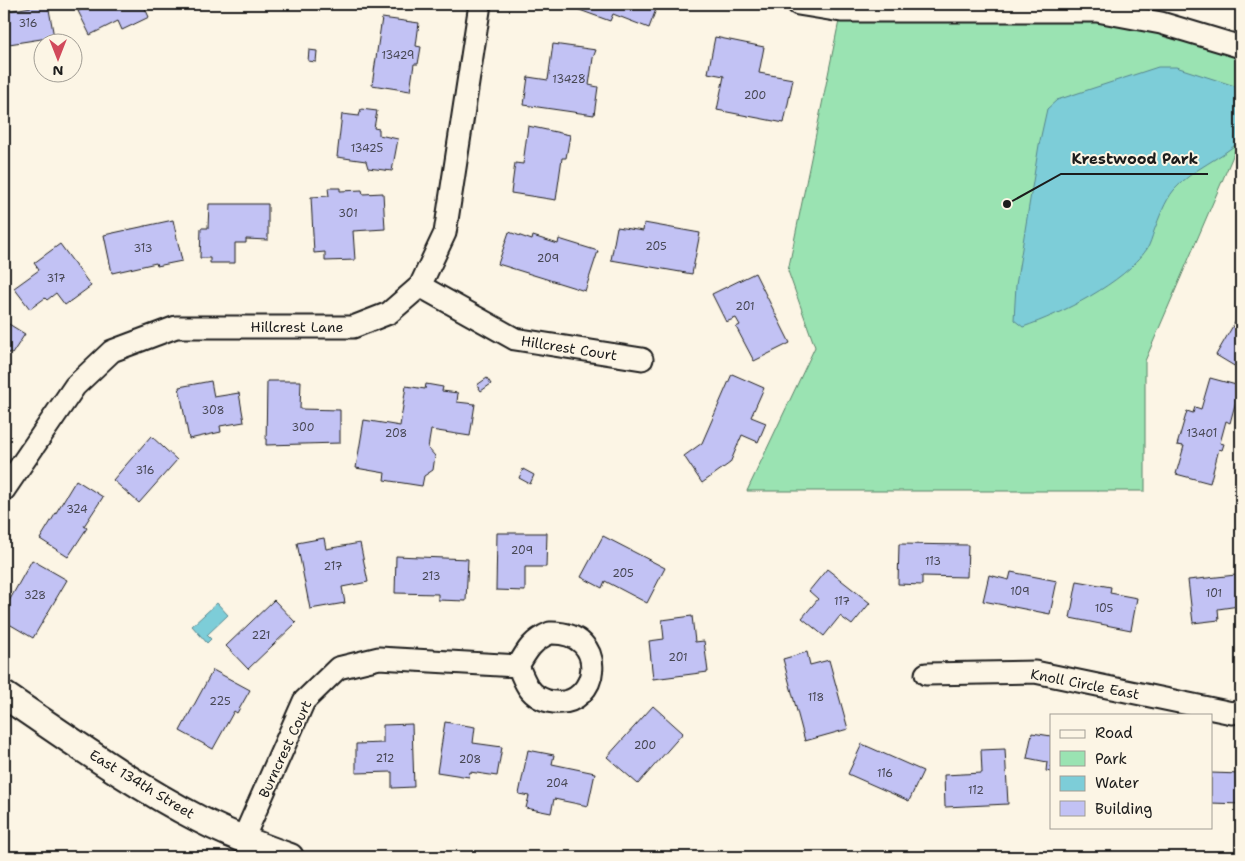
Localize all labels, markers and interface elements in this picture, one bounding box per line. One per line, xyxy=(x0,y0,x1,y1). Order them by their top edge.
house number: 316 xyxy=(18,16,38,31)
north arrow xyxy=(32,32,82,82)
house number: 13429 xyxy=(381,48,415,63)
text: N xyxy=(52,62,64,80)
house number: 13428 xyxy=(552,72,586,87)
house number: 200 xyxy=(744,88,766,103)
house number: 13425 xyxy=(351,141,383,156)
callout: Krestwood Park xyxy=(1061,144,1208,174)
text: Krestwood Park xyxy=(1072,149,1199,169)
house number: 301 xyxy=(338,206,358,221)
house number: 205 xyxy=(645,239,667,254)
house number: 313 xyxy=(134,241,152,256)
house number: 209 xyxy=(537,251,559,266)
house number: 317 xyxy=(47,271,66,286)
house number: 201 xyxy=(735,299,755,314)
street label: Hillcrest Lane xyxy=(251,318,343,336)
street label: Hillcrest Court xyxy=(520,332,618,364)
house number: 308 xyxy=(202,403,224,418)
house number: 300 xyxy=(292,420,314,435)
house number: 208 xyxy=(385,426,407,441)
house number: 13401 xyxy=(1187,426,1217,441)
house number: 316 xyxy=(135,463,155,478)
house number: 324 xyxy=(66,502,88,517)
house number: 209 xyxy=(511,543,533,558)
house number: 113 xyxy=(925,554,941,569)
house number: 217 xyxy=(324,559,343,574)
house number: 205 xyxy=(612,566,634,581)
house number: 213 xyxy=(422,569,440,584)
house number: 109 xyxy=(1010,584,1030,599)
house number: 101 xyxy=(1206,586,1222,601)
house number: 328 xyxy=(24,588,46,603)
house number: 117 xyxy=(834,594,850,609)
house number: 105 xyxy=(1095,601,1114,616)
house number: 221 xyxy=(252,628,270,643)
house number: 201 xyxy=(668,650,688,665)
street label: Knoll Circle East xyxy=(1029,665,1141,703)
house number: 118 xyxy=(808,690,824,705)
house number: 225 xyxy=(209,694,231,709)
street label: Burncrest Court xyxy=(255,697,315,801)
legend xyxy=(1050,714,1212,828)
text: Road xyxy=(1095,723,1133,743)
house number: 200 xyxy=(634,738,656,753)
street label: East 134th Street xyxy=(86,746,198,822)
text: Park xyxy=(1095,749,1127,769)
house number: 212 xyxy=(376,751,394,766)
house number: 208 xyxy=(459,752,481,767)
house number: 116 xyxy=(877,766,893,781)
text: Water xyxy=(1095,773,1139,793)
house number: 204 xyxy=(546,776,569,791)
house number: 112 xyxy=(968,783,984,798)
text: Building xyxy=(1095,799,1152,819)

